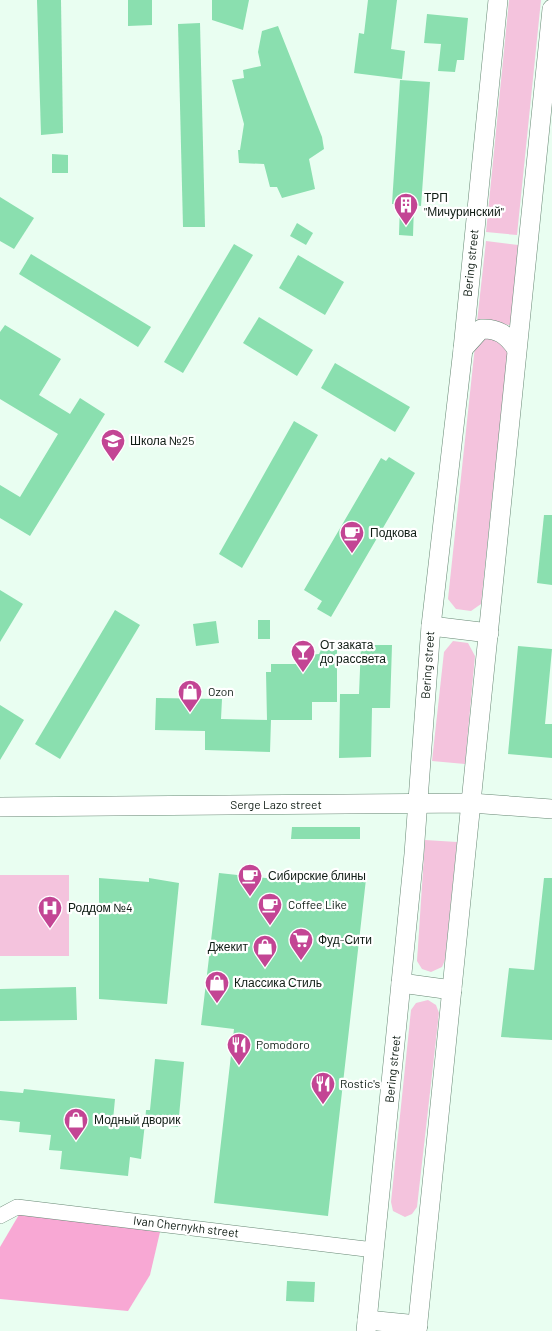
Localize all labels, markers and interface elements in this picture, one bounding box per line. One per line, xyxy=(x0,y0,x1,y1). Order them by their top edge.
place label: ТРП "Мичуринский" xyxy=(424,190,504,219)
building icon: ТРП "Мичуринский" xyxy=(393,192,419,226)
street label: Bering street xyxy=(459,228,481,298)
school or university icon: Школа №25 xyxy=(100,428,126,462)
place label: Школа №25 xyxy=(130,433,194,447)
cafe icon: Подкова xyxy=(339,520,365,554)
place label: Подкова xyxy=(370,525,417,540)
street label: Bering street xyxy=(418,630,436,699)
place label: От заката до рассвета xyxy=(320,637,386,666)
bar icon: От заката до рассвета xyxy=(290,639,316,673)
shop icon: Ozon xyxy=(177,679,203,713)
place label: Ozon xyxy=(208,684,234,698)
street label: Serge Lazo street xyxy=(230,797,322,811)
cafe icon: Сибирские блины xyxy=(237,863,263,897)
place label: Сибирские блины xyxy=(268,868,366,883)
cafe icon: Coffee Like xyxy=(257,892,283,926)
hospital icon: Роддом №4 xyxy=(37,895,63,929)
place label: Coffee Like xyxy=(288,897,347,911)
place label: Роддом №4 xyxy=(68,900,133,915)
supermarket icon: Фуд-Сити xyxy=(288,927,314,961)
place label: Фуд-Сити xyxy=(318,932,372,947)
shop icon: Джекит xyxy=(252,934,278,968)
place label: Джекит xyxy=(208,939,249,954)
shop icon: Классика Стиль xyxy=(204,970,230,1004)
place label: Классика Стиль xyxy=(234,975,322,989)
restaurant icon: Pomodoro xyxy=(226,1032,252,1066)
street label: Bering street xyxy=(381,1034,403,1104)
place label: Pomodoro xyxy=(256,1037,310,1051)
restaurant icon: Rostic's xyxy=(310,1071,336,1105)
place label: Rostic's xyxy=(340,1076,380,1090)
shop icon: Модный дворик xyxy=(63,1107,89,1141)
place label: Модный дворик xyxy=(94,1112,181,1127)
street label: Ivan Chernykh street xyxy=(132,1213,240,1239)

